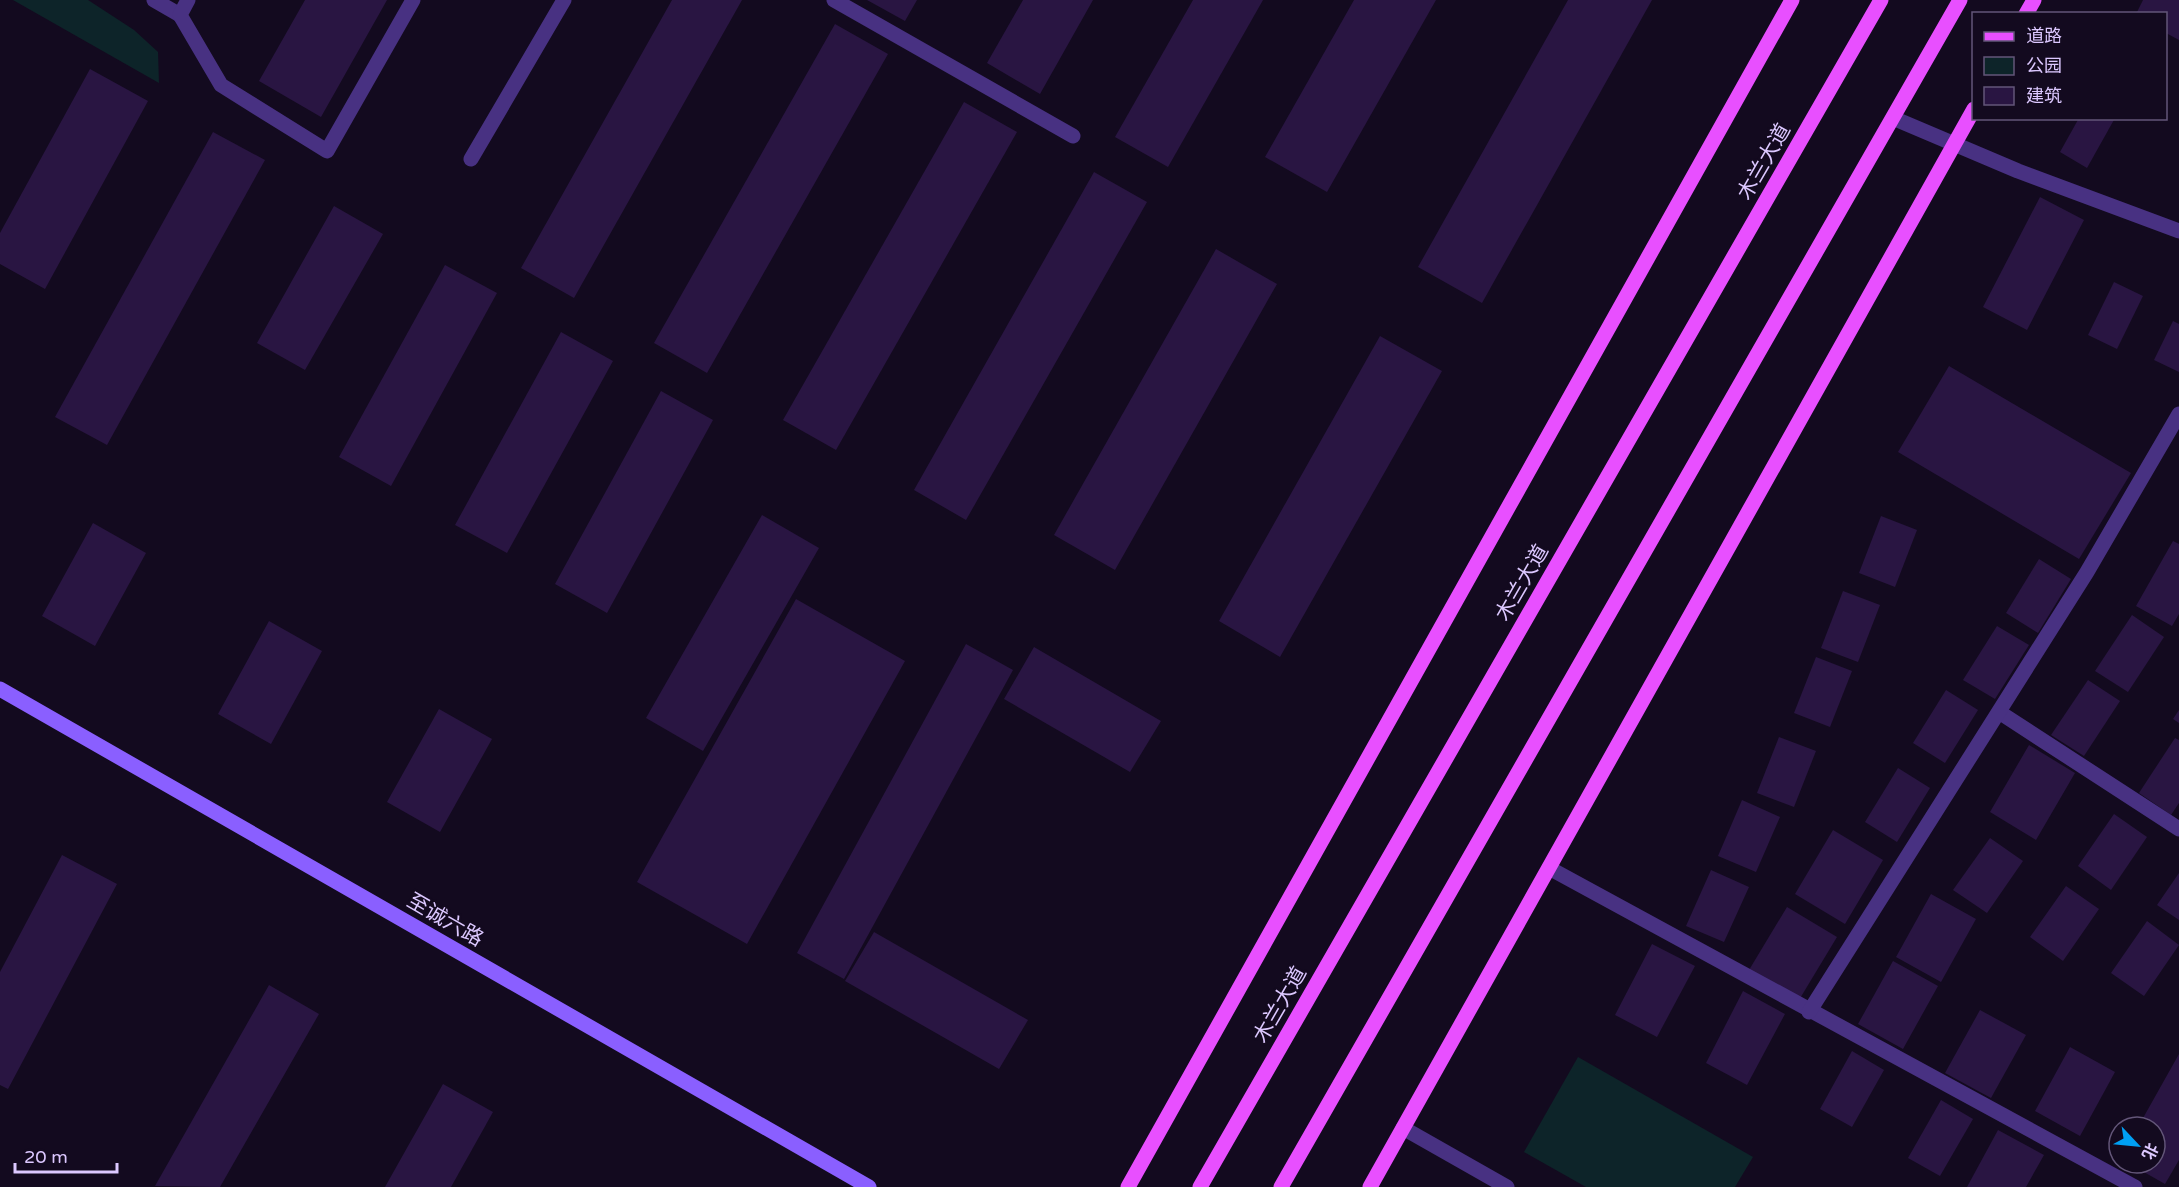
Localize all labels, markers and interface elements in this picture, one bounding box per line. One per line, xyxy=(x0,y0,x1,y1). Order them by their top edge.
legend xyxy=(1972,12,2167,120)
text: 道路 xyxy=(2026,25,2062,47)
text: 公园 xyxy=(2026,55,2062,77)
text: 建筑 xyxy=(2026,85,2062,107)
street label: 木兰大道 xyxy=(1732,119,1796,205)
street label: 木兰大道 xyxy=(1490,540,1554,626)
street label: 至诚六路 xyxy=(402,888,488,952)
street label: 木兰大道 xyxy=(1248,962,1312,1048)
north arrow xyxy=(2107,1115,2167,1175)
scale bar xyxy=(15,1136,117,1174)
text: 北 xyxy=(2137,1140,2162,1163)
text: 20 m xyxy=(24,1146,68,1168)

